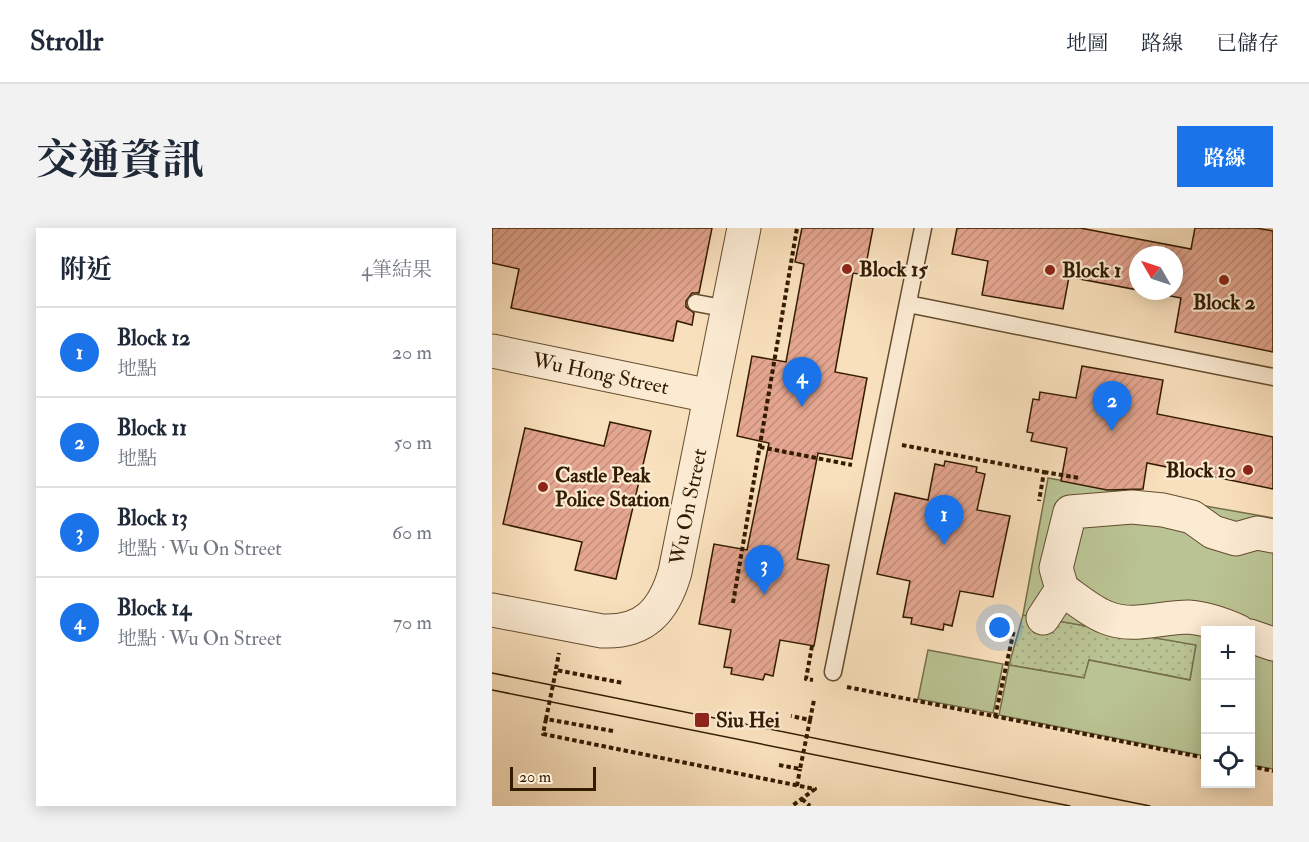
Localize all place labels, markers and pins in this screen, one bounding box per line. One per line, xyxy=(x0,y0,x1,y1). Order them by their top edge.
place label: Block 15 xyxy=(859,256,928,283)
place label: Block 1 xyxy=(1062,257,1122,284)
marker: Block 15 xyxy=(840,262,854,276)
marker: Block 1 xyxy=(1043,263,1057,277)
marker: Block 2 xyxy=(1217,273,1231,287)
place label: Block 2 xyxy=(1193,289,1256,316)
pin: 4 xyxy=(782,358,822,407)
pin: 2 xyxy=(1092,382,1132,431)
place label: Block 10 xyxy=(1166,457,1236,484)
place label: Castle Peak Police Station xyxy=(555,462,670,513)
marker: Block 10 xyxy=(1241,463,1255,477)
marker: Castle Peak Police Station xyxy=(536,480,550,494)
pin: 1 xyxy=(924,496,964,545)
pin: 3 xyxy=(744,546,784,595)
place label: Siu Hei xyxy=(716,707,780,734)
marker: Siu Hei xyxy=(693,711,711,729)

